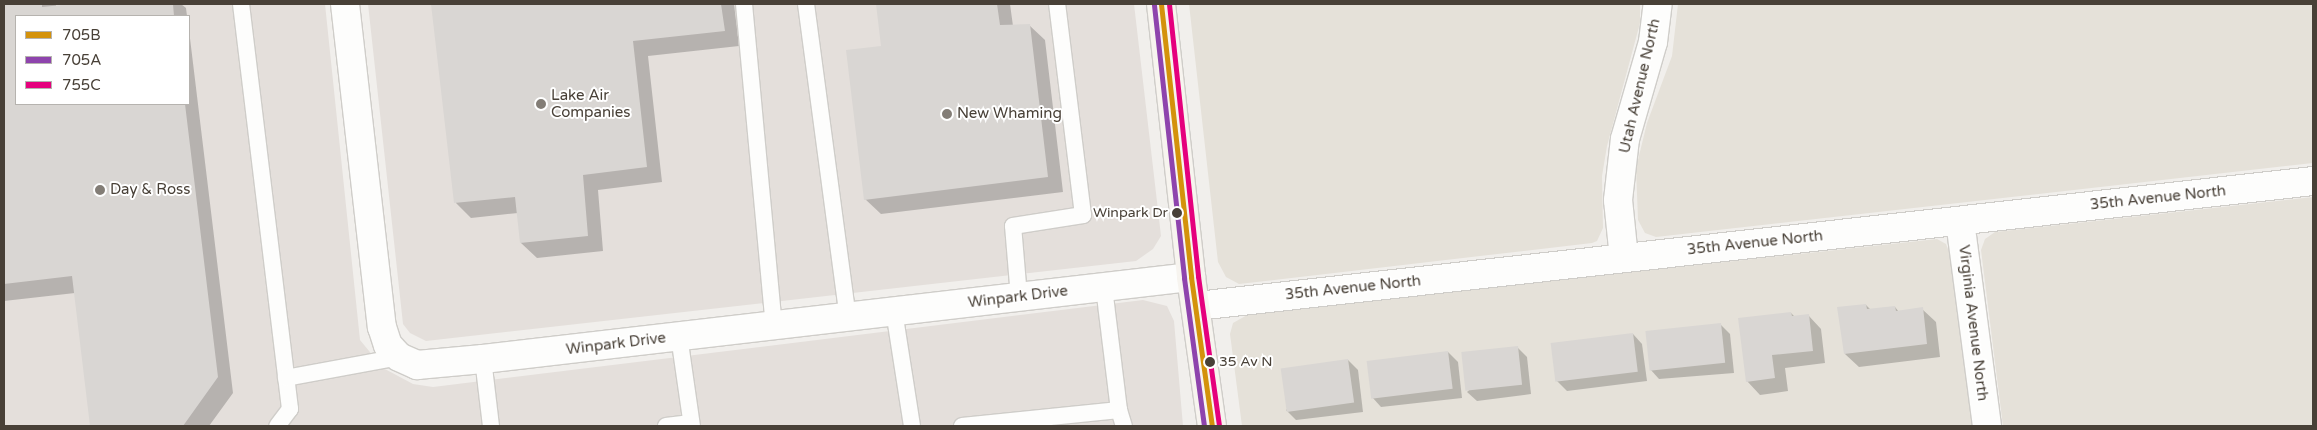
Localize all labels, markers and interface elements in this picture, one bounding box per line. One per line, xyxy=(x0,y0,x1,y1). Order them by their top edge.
legend xyxy=(15,15,190,105)
street label: Utah Avenue North xyxy=(1616,17,1664,155)
text: 705B xyxy=(62,26,101,44)
text: 705A xyxy=(62,51,101,69)
text: 755C xyxy=(62,76,101,94)
place label: Lake Air Companies xyxy=(551,86,631,121)
marker: Lake Air Companies xyxy=(535,98,547,110)
place label: New Whaming xyxy=(957,105,1062,123)
marker: New Whaming xyxy=(941,108,953,120)
place label: Day & Ross xyxy=(110,181,190,199)
street label: 35th Avenue North xyxy=(2089,182,2227,214)
marker: Day & Ross xyxy=(94,184,106,196)
place label: Winpark Dr xyxy=(1093,205,1168,221)
marker: Winpark Dr xyxy=(1172,208,1182,218)
street label: 35th Avenue North xyxy=(1686,227,1824,259)
street label: Virginia Avenue North xyxy=(1954,244,1992,402)
street label: 35th Avenue North xyxy=(1284,272,1422,304)
street label: Winpark Drive xyxy=(967,282,1069,312)
street label: Winpark Drive xyxy=(565,329,667,359)
place label: 35 Av N xyxy=(1219,354,1272,370)
marker: 35 Av N xyxy=(1205,357,1215,367)

